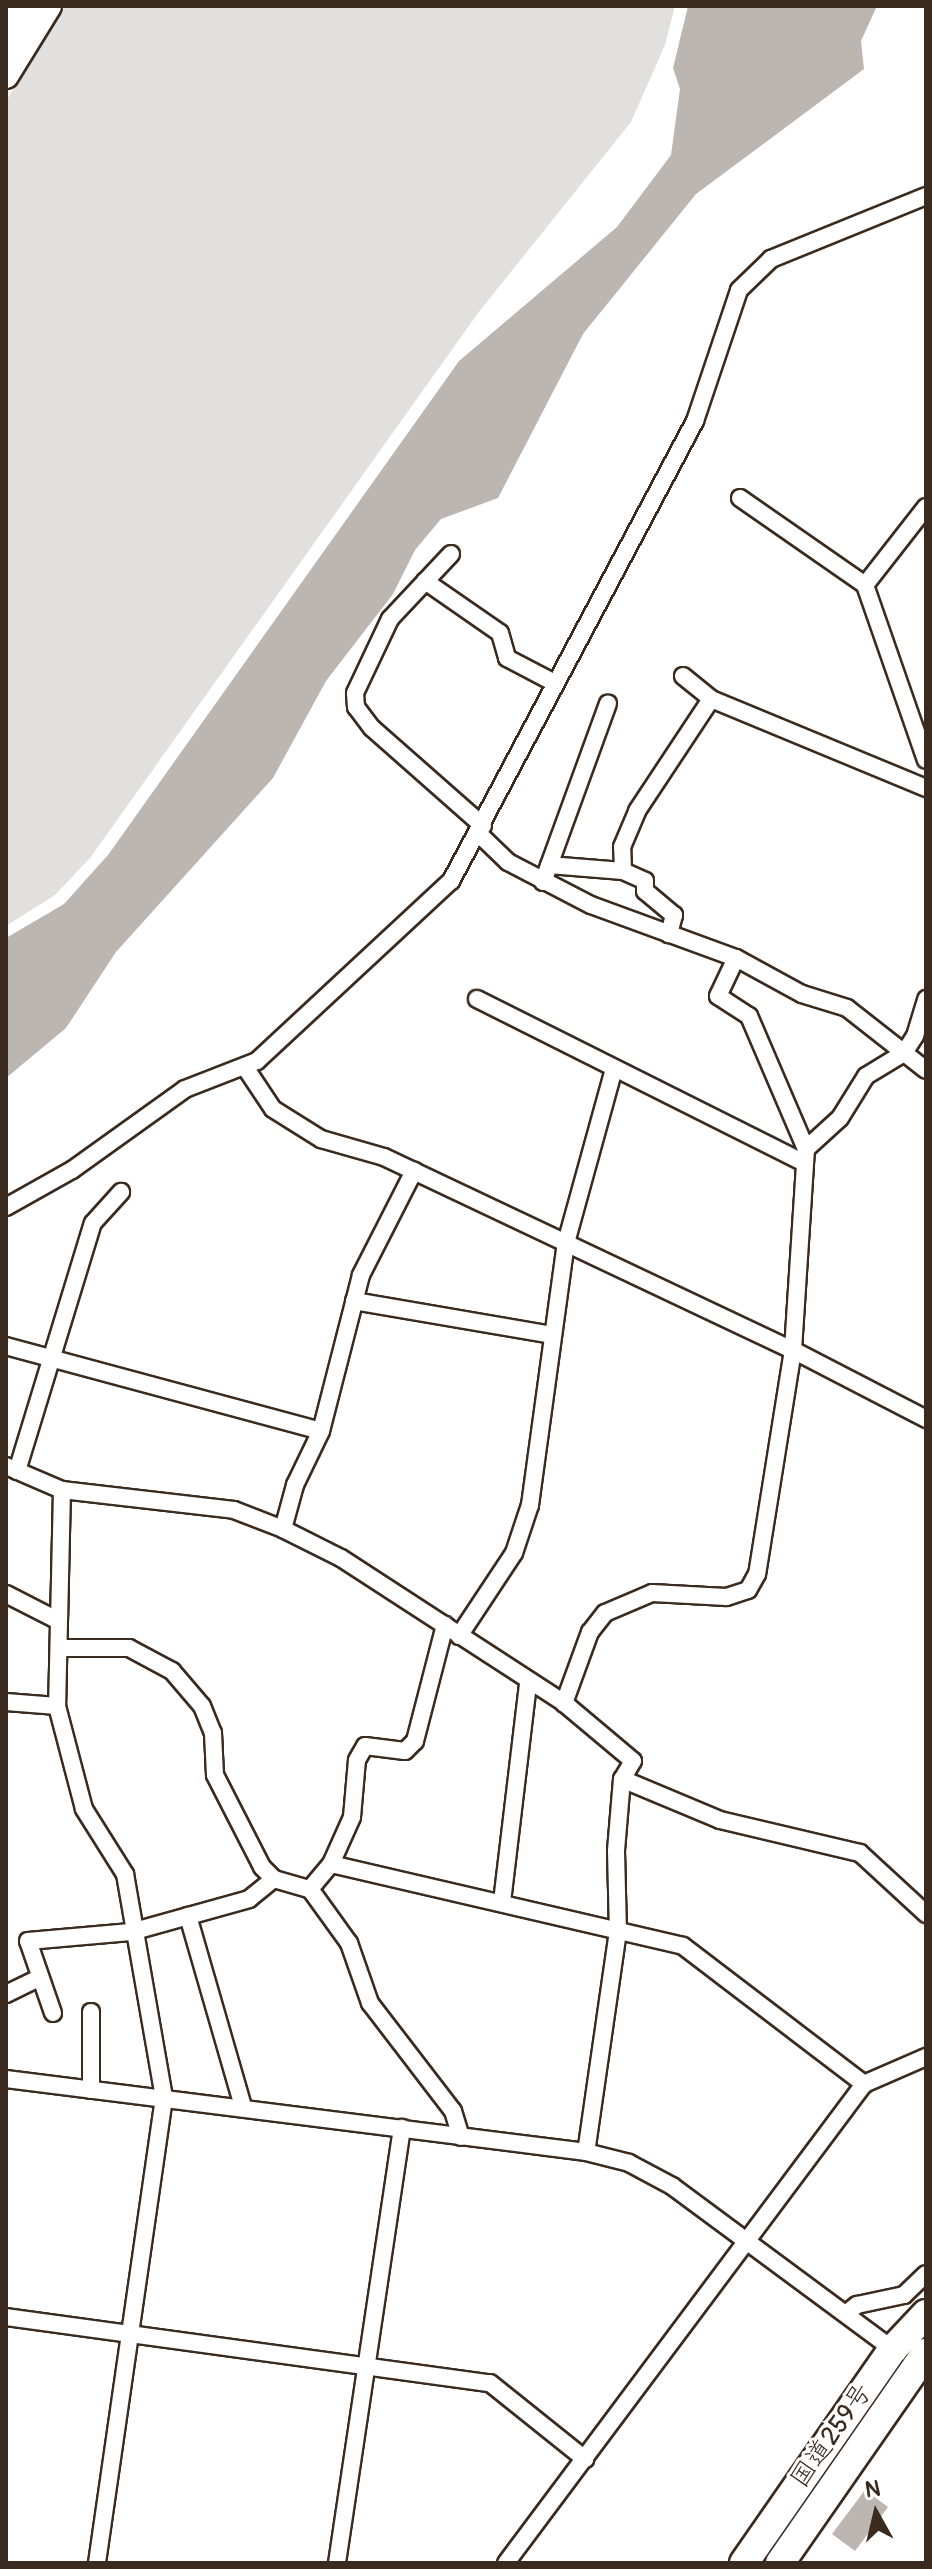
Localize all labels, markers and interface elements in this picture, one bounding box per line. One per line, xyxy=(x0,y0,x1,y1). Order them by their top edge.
street label: 国道259号 xyxy=(785,2378,879,2494)
north arrow xyxy=(836,2473,916,2553)
text: N xyxy=(863,2474,882,2504)

